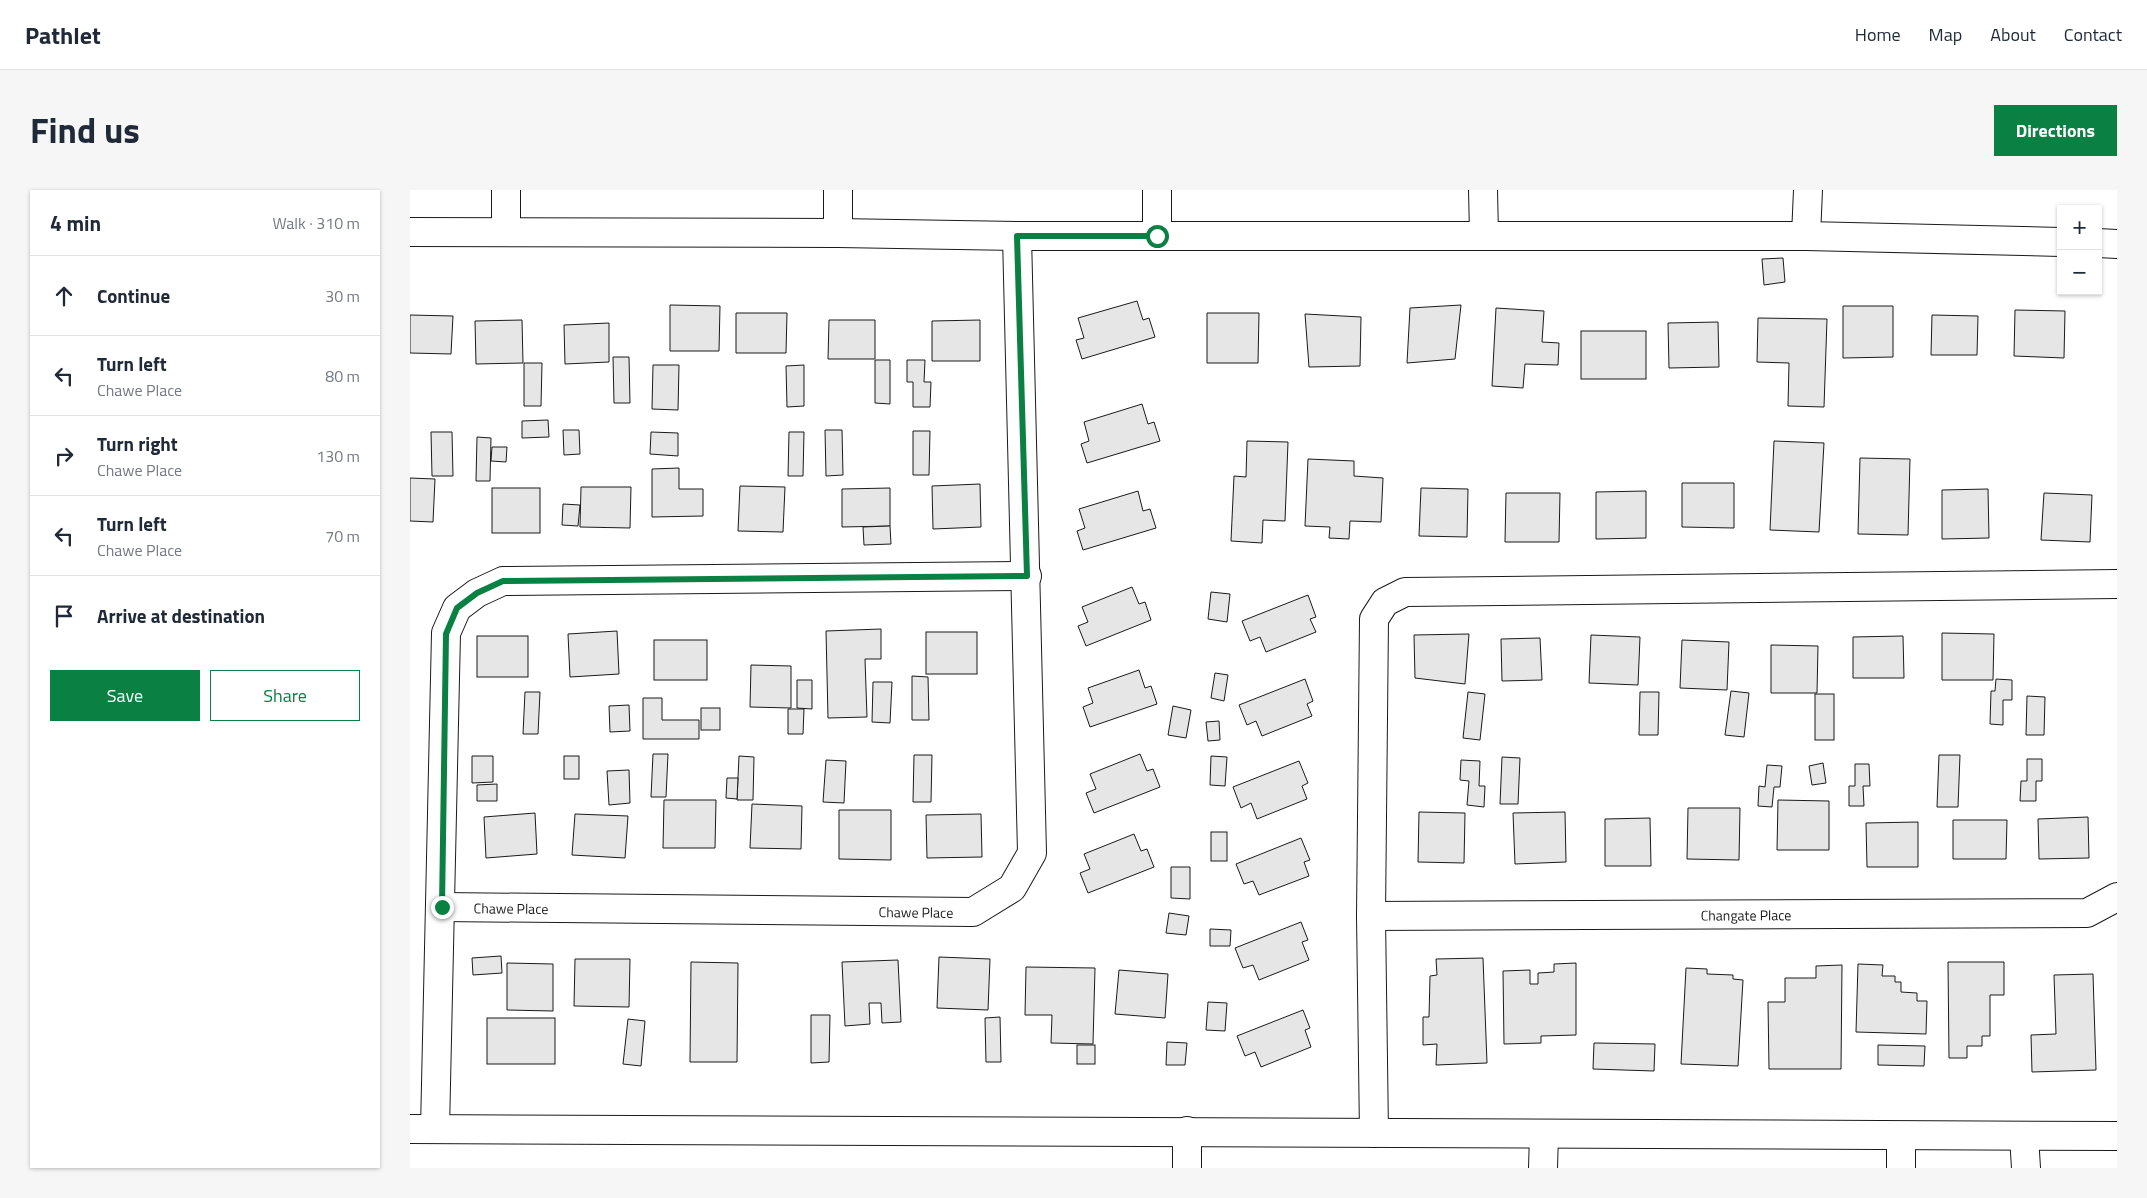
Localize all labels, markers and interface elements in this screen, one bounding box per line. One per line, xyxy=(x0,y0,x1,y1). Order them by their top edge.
text: Pathlet xyxy=(25,17,101,53)
text: Home xyxy=(1855,21,1901,48)
text: Map xyxy=(1929,21,1962,48)
text: About xyxy=(1990,21,2036,48)
text: Contact xyxy=(2064,21,2122,48)
text: Find us xyxy=(30,103,140,157)
button: Directions xyxy=(1994,105,2117,156)
map controls xyxy=(2057,205,2102,295)
button: + xyxy=(2057,205,2102,250)
text: 4 min xyxy=(50,207,101,239)
text: Walk · 310 m xyxy=(272,211,360,235)
route start xyxy=(1146,225,1169,248)
button: − xyxy=(2057,250,2102,295)
text: Continue xyxy=(97,281,170,310)
icon: ahead xyxy=(50,282,78,310)
text: 30 m xyxy=(325,284,360,308)
text: Turn left xyxy=(97,349,167,378)
icon: left xyxy=(50,362,78,390)
text: 80 m xyxy=(325,364,360,388)
text: Chawe Place xyxy=(97,378,182,402)
text: Turn right xyxy=(97,429,178,458)
icon: right xyxy=(50,442,78,470)
text: 130 m xyxy=(316,444,360,468)
text: Chawe Place xyxy=(97,458,182,482)
text: Turn left xyxy=(97,509,167,538)
icon: left xyxy=(50,522,78,550)
text: 70 m xyxy=(325,524,360,548)
text: Chawe Place xyxy=(97,538,182,562)
text: Arrive at destination xyxy=(97,601,265,630)
icon: arrive xyxy=(50,602,78,630)
button: Save xyxy=(50,670,200,721)
button: Share xyxy=(210,670,360,721)
route end xyxy=(431,896,454,919)
street label: Chawe Place xyxy=(474,897,548,919)
street label: Chawe Place xyxy=(879,901,953,922)
street label: Changate Place xyxy=(1701,904,1791,925)

